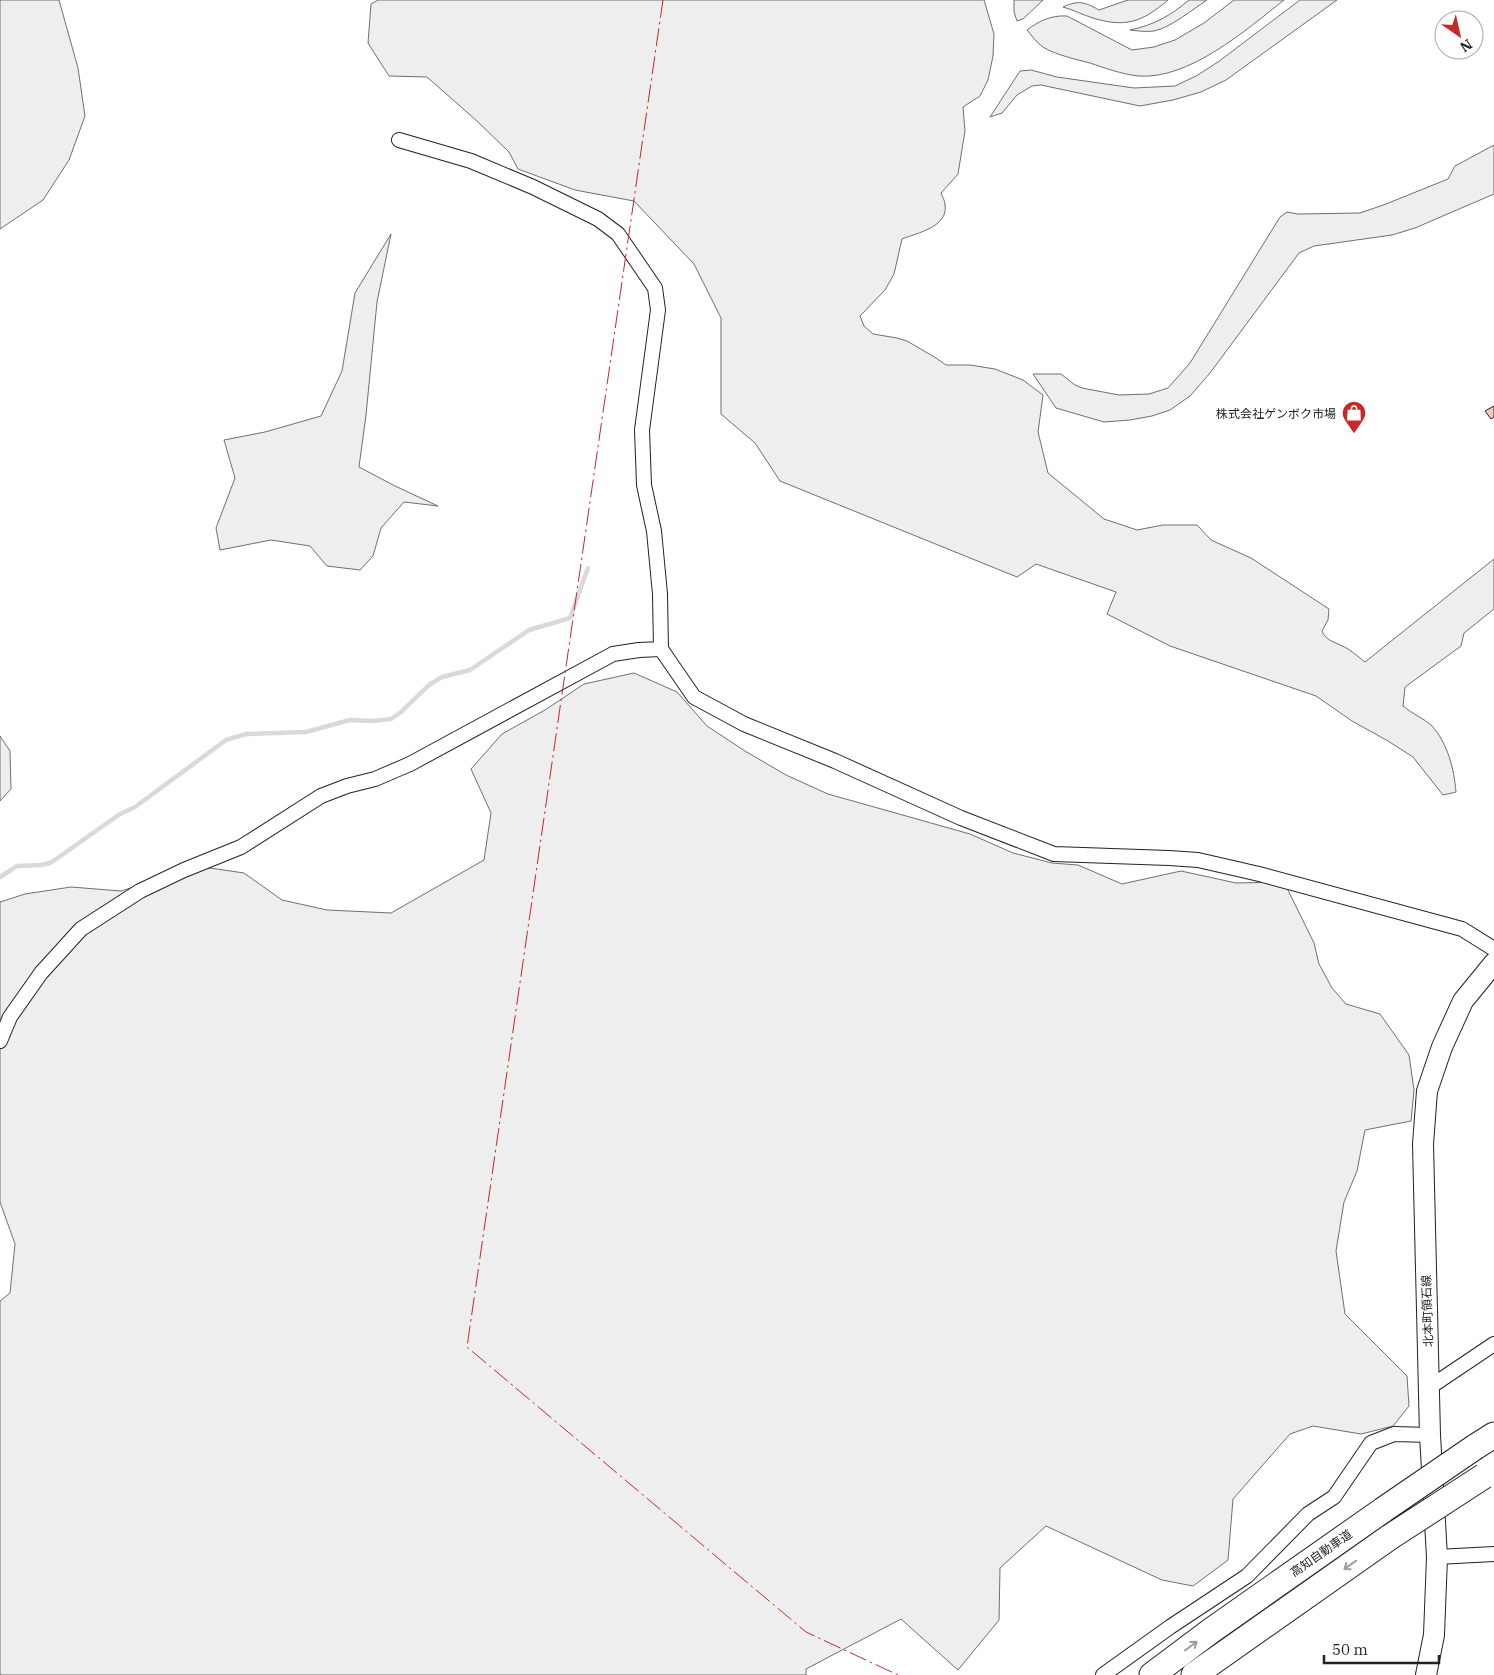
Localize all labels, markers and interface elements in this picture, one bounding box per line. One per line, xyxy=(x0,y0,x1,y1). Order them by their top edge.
north arrow xyxy=(1434,10,1484,60)
text: N xyxy=(1457,35,1476,56)
shop icon: 株式会社ゲンボク市場 xyxy=(1341,400,1367,434)
place label: 株式会社ゲンボク市場 xyxy=(1216,406,1336,421)
street label: 北本町領石線 xyxy=(1418,1275,1436,1347)
street label: 高知自動車道 xyxy=(1287,1526,1355,1580)
one-way arrow xyxy=(1343,1560,1357,1570)
scale bar xyxy=(1324,1632,1439,1664)
one-way arrow xyxy=(1184,1640,1197,1651)
text: 50 m xyxy=(1332,1640,1368,1659)

